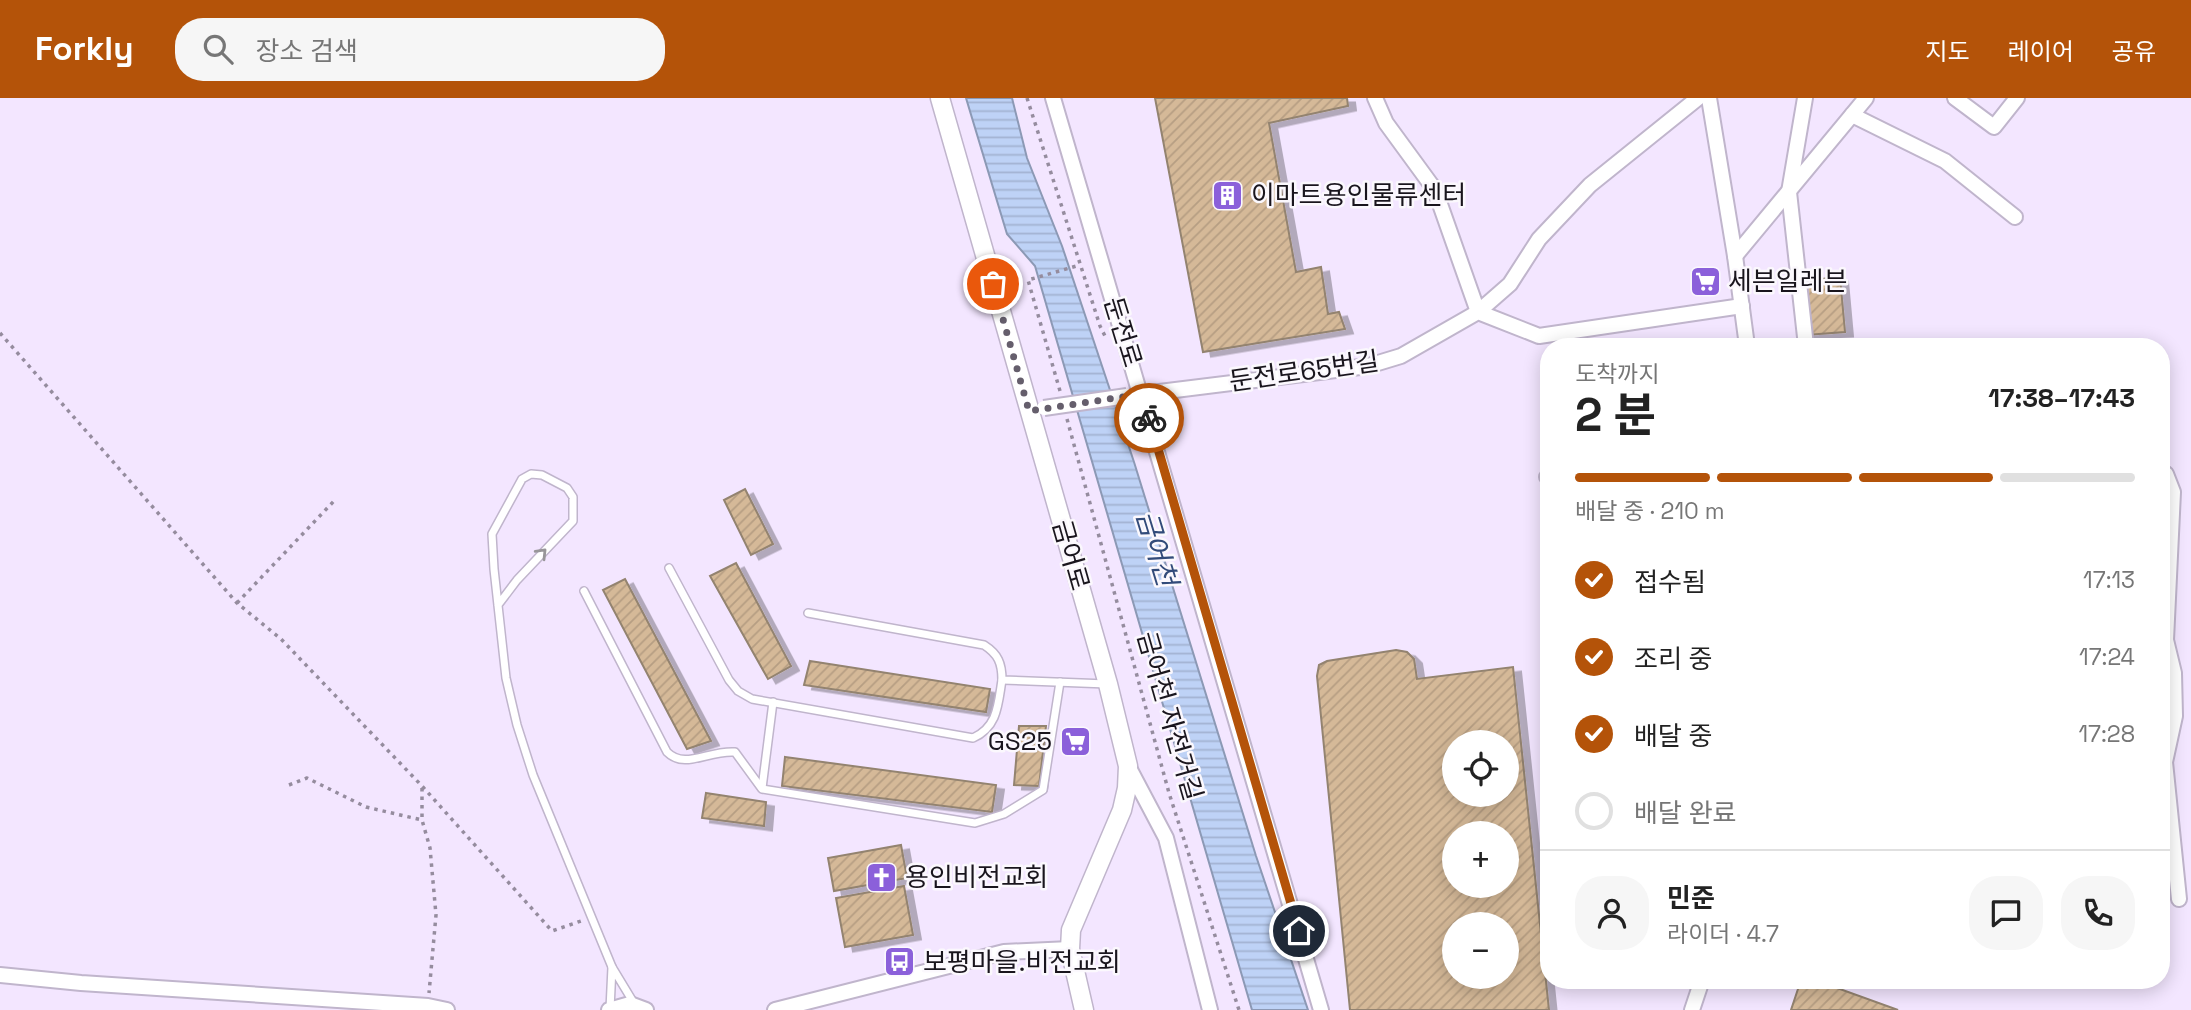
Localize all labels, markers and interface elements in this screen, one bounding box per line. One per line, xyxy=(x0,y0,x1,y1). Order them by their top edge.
search box xyxy=(175,18,665,81)
text: Forkly xyxy=(35,28,133,70)
icon: search xyxy=(199,30,237,68)
text: 장소 검색 xyxy=(255,34,358,68)
text: 지도 xyxy=(1925,36,1970,67)
text: 레이어 xyxy=(2008,36,2074,67)
text: 공유 xyxy=(2112,36,2156,67)
building icon: 이마트용인물류센터 xyxy=(1211,178,1245,212)
place label: 이마트용인물류센터 xyxy=(1251,178,1466,212)
pin xyxy=(963,254,1023,314)
supermarket icon: 세븐일레븐 xyxy=(1688,264,1722,298)
place label: 세븐일레븐 xyxy=(1728,264,1848,298)
icon: bag xyxy=(974,265,1012,303)
street label: 둔전로 xyxy=(1096,293,1150,371)
street label: 둔전로65번길 xyxy=(1227,344,1381,398)
text: 도착까지 xyxy=(1575,359,1660,389)
text: 17:38–17:43 xyxy=(1988,381,2135,415)
courier xyxy=(1114,383,1184,453)
text: 2 분 xyxy=(1575,386,1656,444)
icon: bike xyxy=(1130,399,1168,437)
text: 배달 중 · 210 m xyxy=(1575,496,1724,526)
water label: 금어천 xyxy=(1128,506,1186,593)
street label: 금어로 xyxy=(1045,516,1097,594)
one-way arrow xyxy=(534,548,547,561)
icon: check xyxy=(1575,561,1613,599)
text: 접수됨 xyxy=(1634,565,1706,599)
text: 17:13 xyxy=(2083,565,2135,595)
street label: 금어천 자전거길 xyxy=(1130,628,1210,804)
icon: check xyxy=(1575,638,1613,676)
text: 조리 중 xyxy=(1634,642,1712,676)
text: 17:24 xyxy=(2079,642,2135,672)
icon: check xyxy=(1575,715,1613,753)
text: 배달 중 xyxy=(1634,719,1712,753)
text: 17:28 xyxy=(2078,719,2135,749)
place label: GS25 xyxy=(988,724,1052,758)
supermarket icon: GS25 xyxy=(1058,724,1092,758)
map controls xyxy=(1442,730,1519,989)
button: locate xyxy=(1442,730,1519,807)
text: 배달 완료 xyxy=(1634,796,1736,830)
button: + xyxy=(1442,821,1519,898)
church icon: 용인비전교회 xyxy=(865,860,899,894)
place label: 용인비전교회 xyxy=(905,860,1049,894)
button: person xyxy=(1575,876,1649,950)
button: chat xyxy=(1969,876,2043,950)
button: phone xyxy=(2061,876,2135,950)
text: 민준 xyxy=(1667,881,1715,915)
pin xyxy=(1269,901,1329,961)
icon: home xyxy=(1280,912,1318,950)
button: − xyxy=(1442,912,1519,989)
text: 라이더 · 4.7 xyxy=(1667,919,1779,949)
bus stop icon: 보평마을.비전교회 xyxy=(883,945,917,979)
place label: 보평마을.비전교회 xyxy=(923,945,1121,979)

